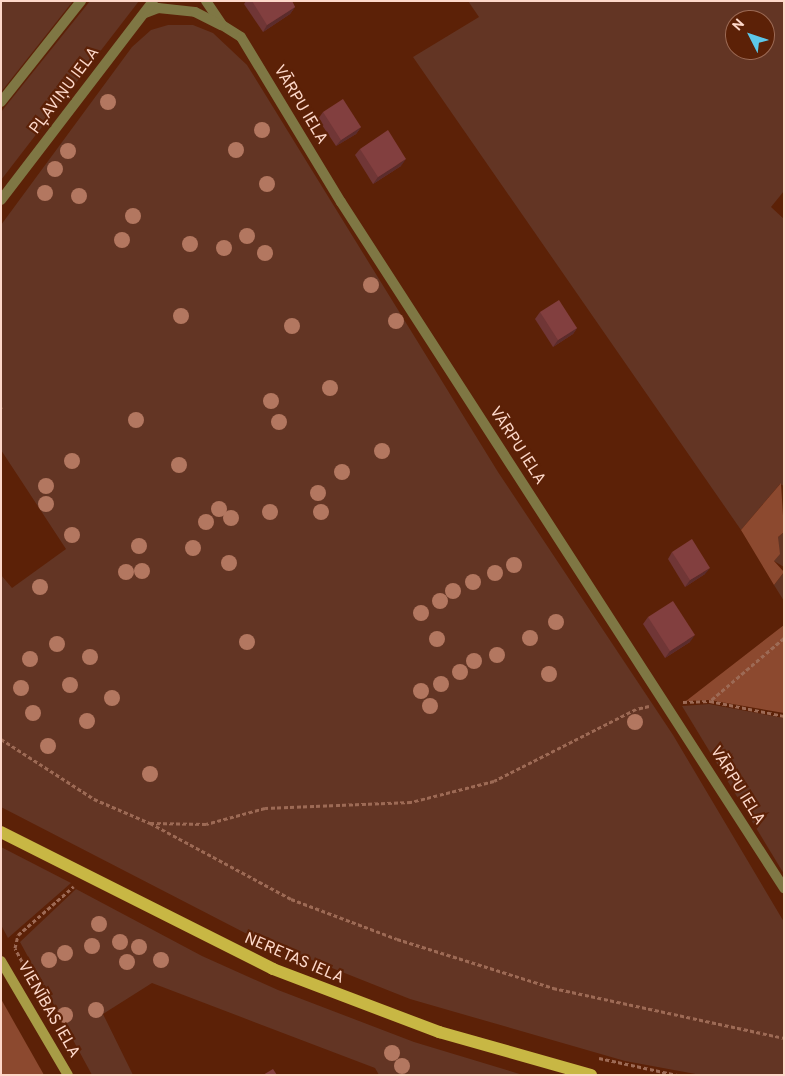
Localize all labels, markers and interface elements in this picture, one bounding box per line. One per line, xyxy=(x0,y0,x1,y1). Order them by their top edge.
north arrow xyxy=(725,10,775,60)
text: N xyxy=(729,16,749,35)
street label: PĻAVIŅU IELA xyxy=(26,44,104,138)
street label: VĀRPU IELA xyxy=(269,62,331,148)
street label: VĀRPU IELA xyxy=(485,403,549,489)
street label: VĀRPU IELA xyxy=(705,743,769,829)
street label: NERETAS IELA xyxy=(241,929,347,989)
street label: VIENĪBAS IELA xyxy=(13,958,83,1062)

